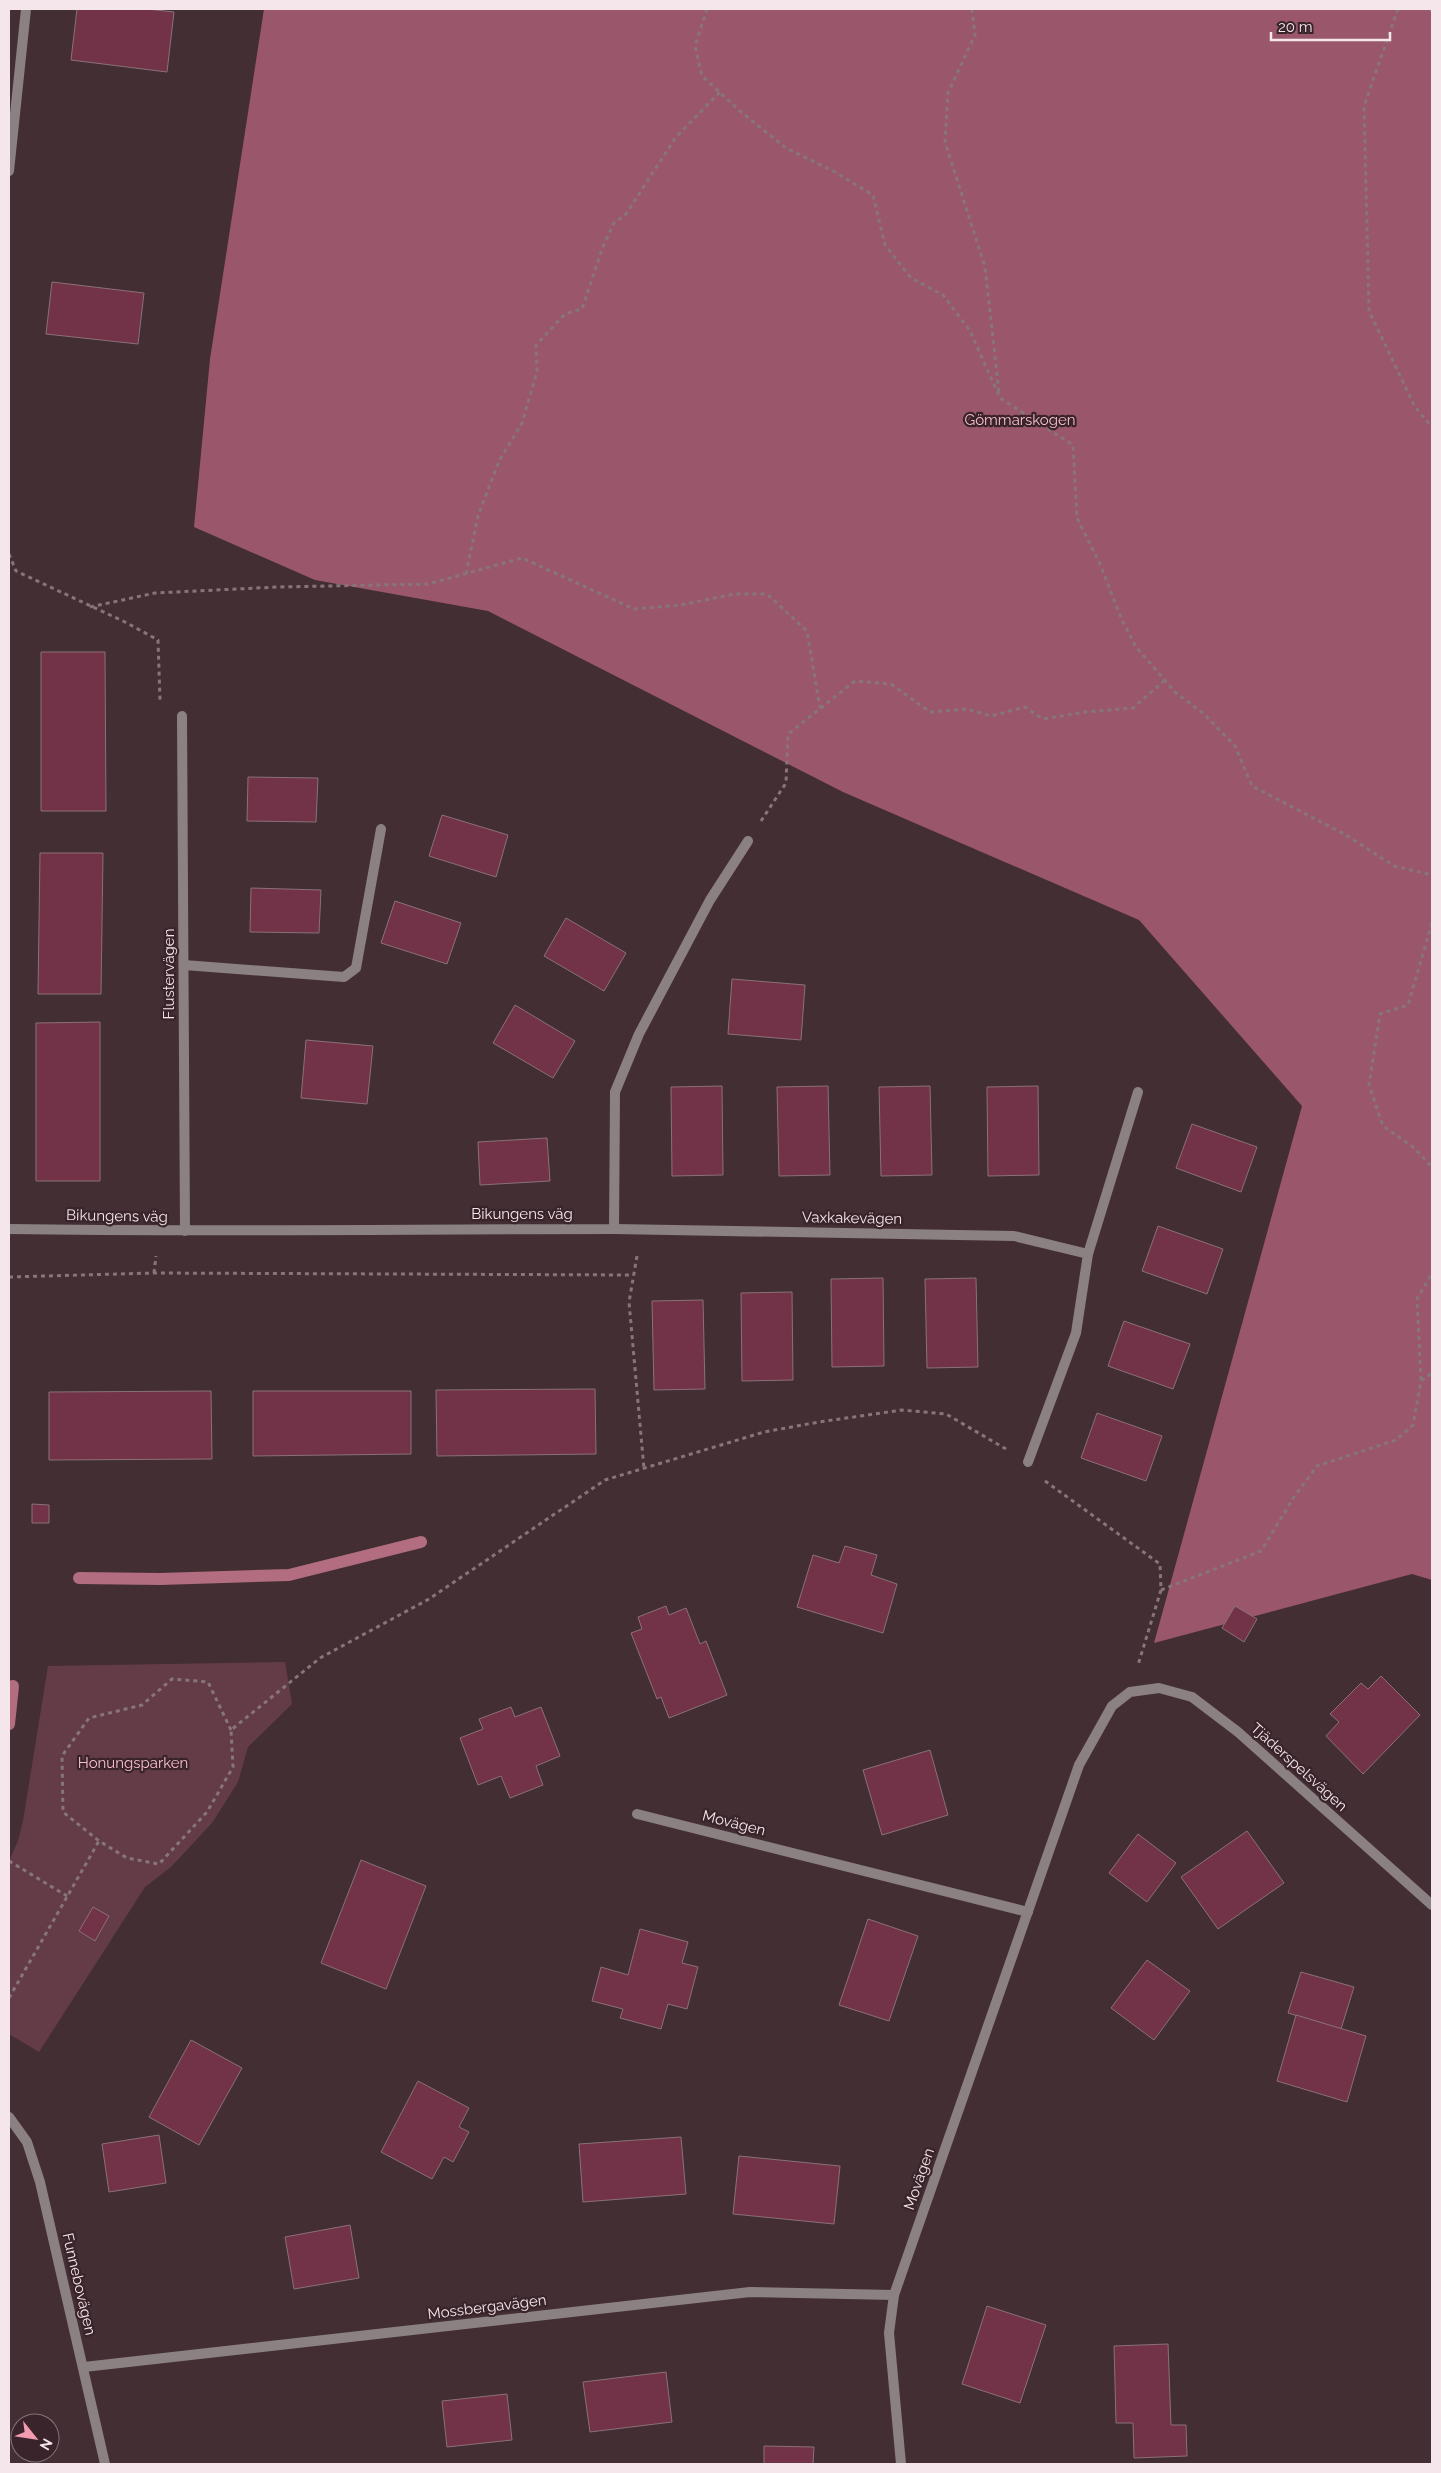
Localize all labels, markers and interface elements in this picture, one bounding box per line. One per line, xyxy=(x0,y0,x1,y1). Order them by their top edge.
scale bar xyxy=(1271,10,1390,42)
text: 20 m xyxy=(1278,18,1313,36)
park label: Gömmarskogen xyxy=(964,411,1076,429)
street label: Flustervägen xyxy=(160,929,178,1019)
street label: Bikungens väg xyxy=(471,1205,573,1223)
street label: Bikungens väg xyxy=(66,1206,168,1226)
street label: Vaxkakevägen xyxy=(802,1208,902,1228)
street label: Tjäderspelsvägen xyxy=(1247,1719,1351,1815)
park label: Honungsparken xyxy=(78,1754,188,1772)
street label: Movägen xyxy=(701,1806,767,1840)
street label: Movägen xyxy=(900,2146,938,2212)
street label: Funnebovägen xyxy=(59,2231,99,2337)
street label: Mossbergavägen xyxy=(427,2291,547,2323)
north arrow xyxy=(10,2413,60,2463)
text: N xyxy=(37,2436,56,2453)

